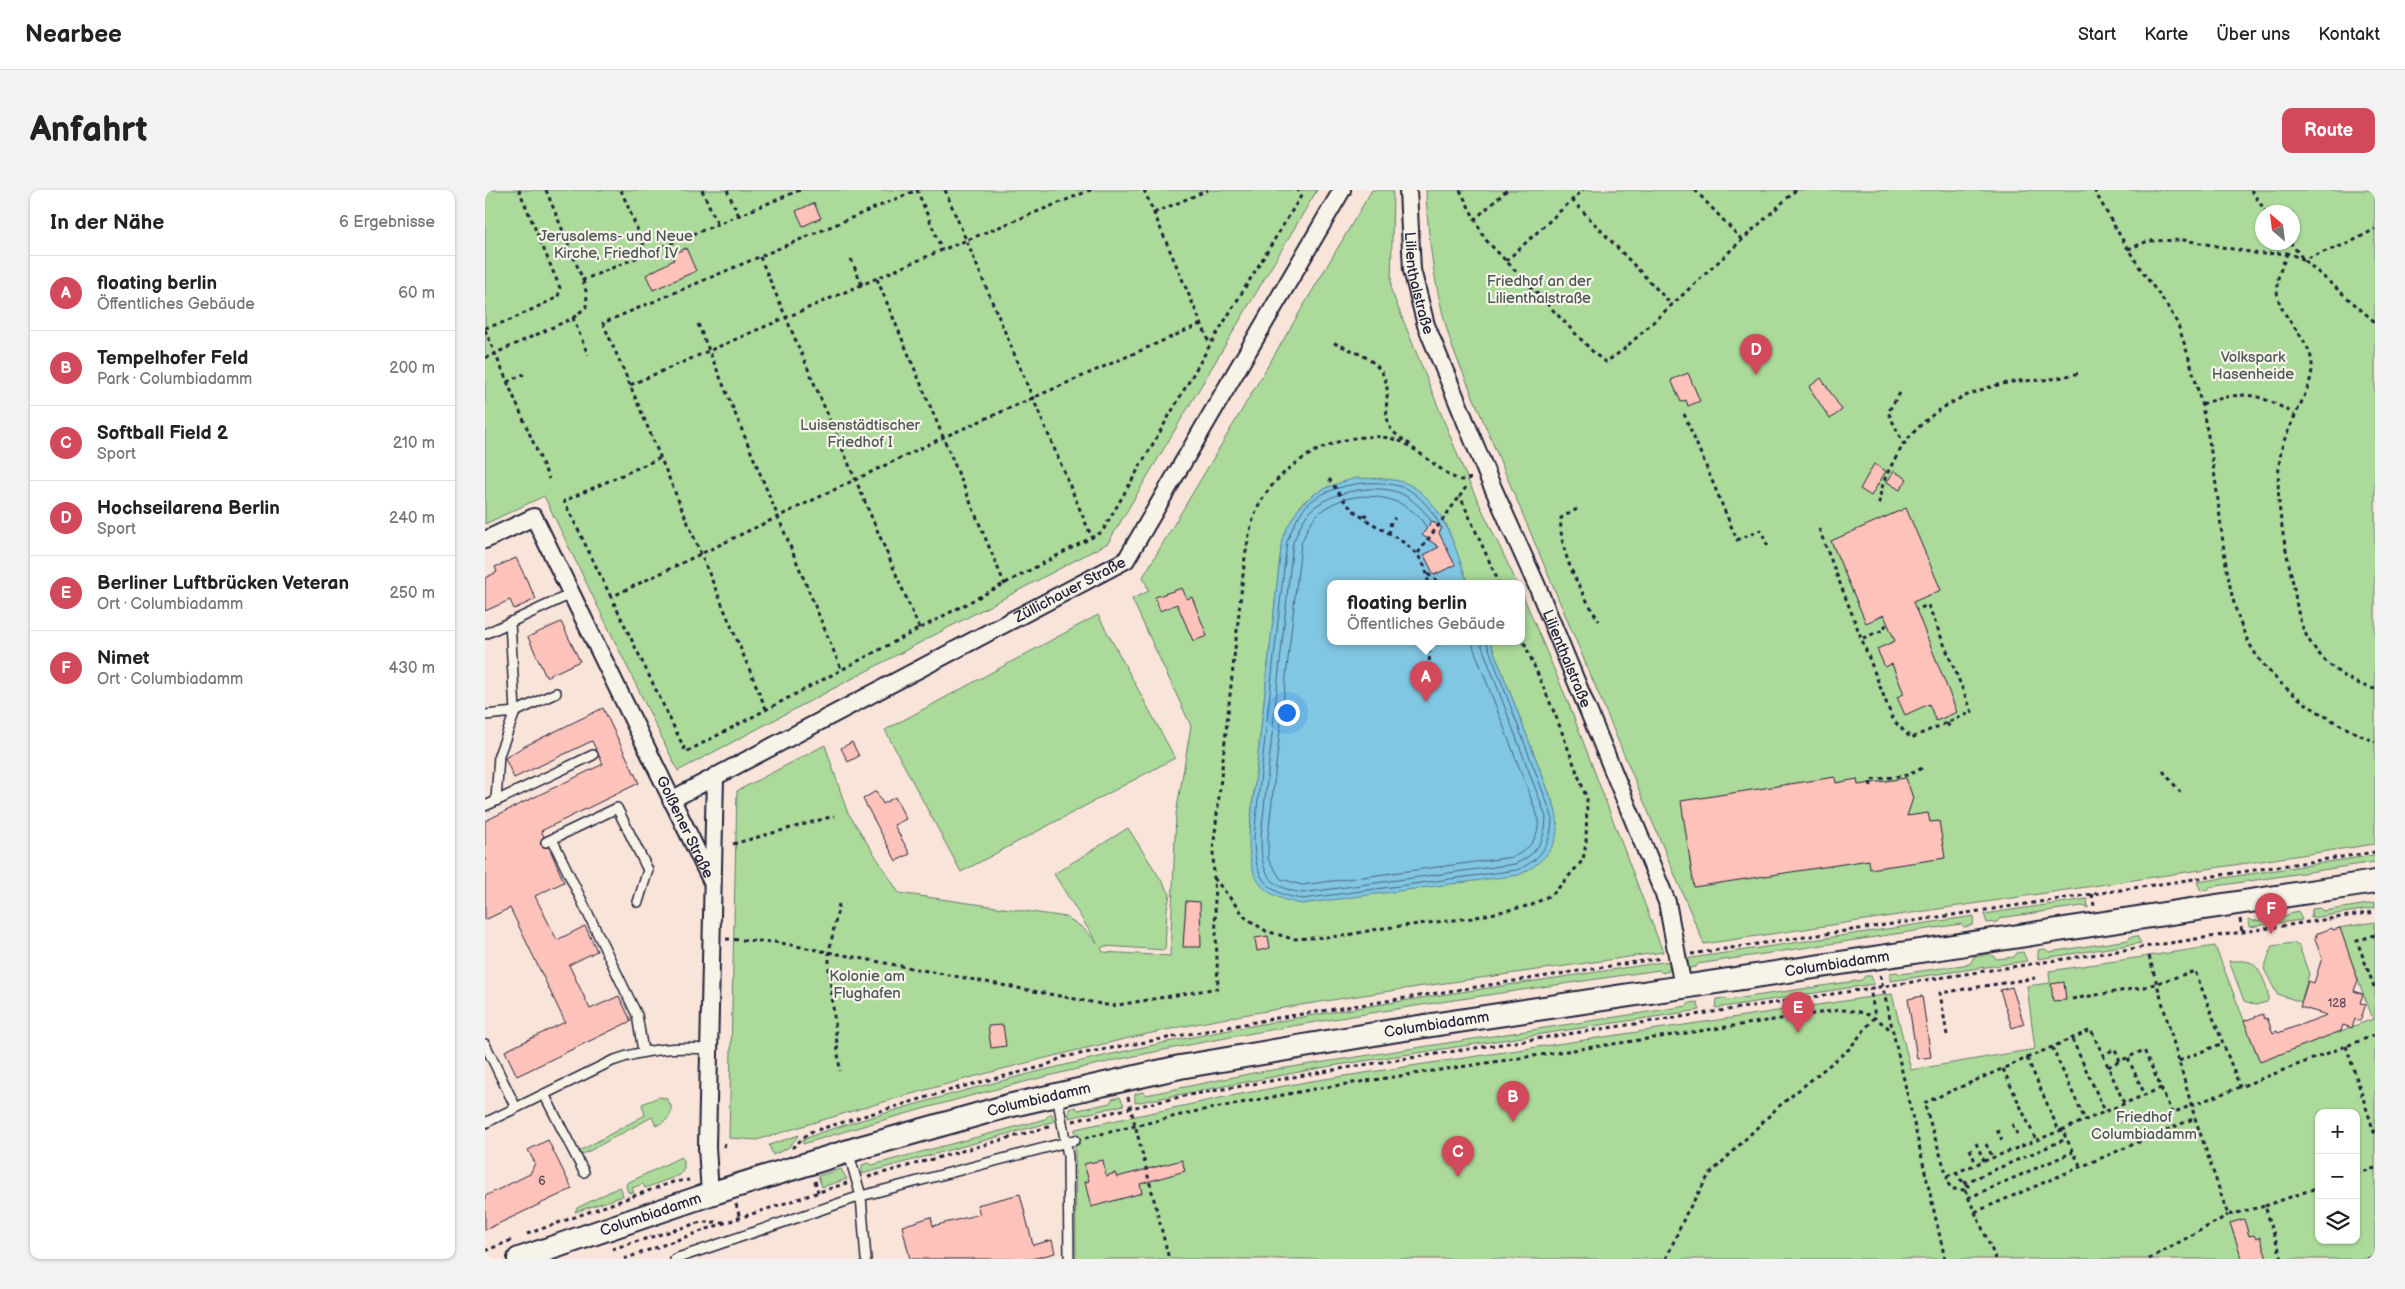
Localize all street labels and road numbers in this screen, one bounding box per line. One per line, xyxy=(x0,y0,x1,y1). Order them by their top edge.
street label: Lilienthalstraße xyxy=(1401,231,1438,337)
street label: Züllichauer Straße xyxy=(1010,552,1129,627)
street label: Lilienthalstraße xyxy=(1538,607,1595,710)
street label: Golßener Straße xyxy=(652,773,718,881)
street label: Columbiadamm xyxy=(1783,946,1891,981)
street label: Columbiadamm xyxy=(1383,1007,1490,1042)
street label: Columbiadamm xyxy=(985,1078,1092,1121)
street label: Columbiadamm xyxy=(597,1188,704,1240)

